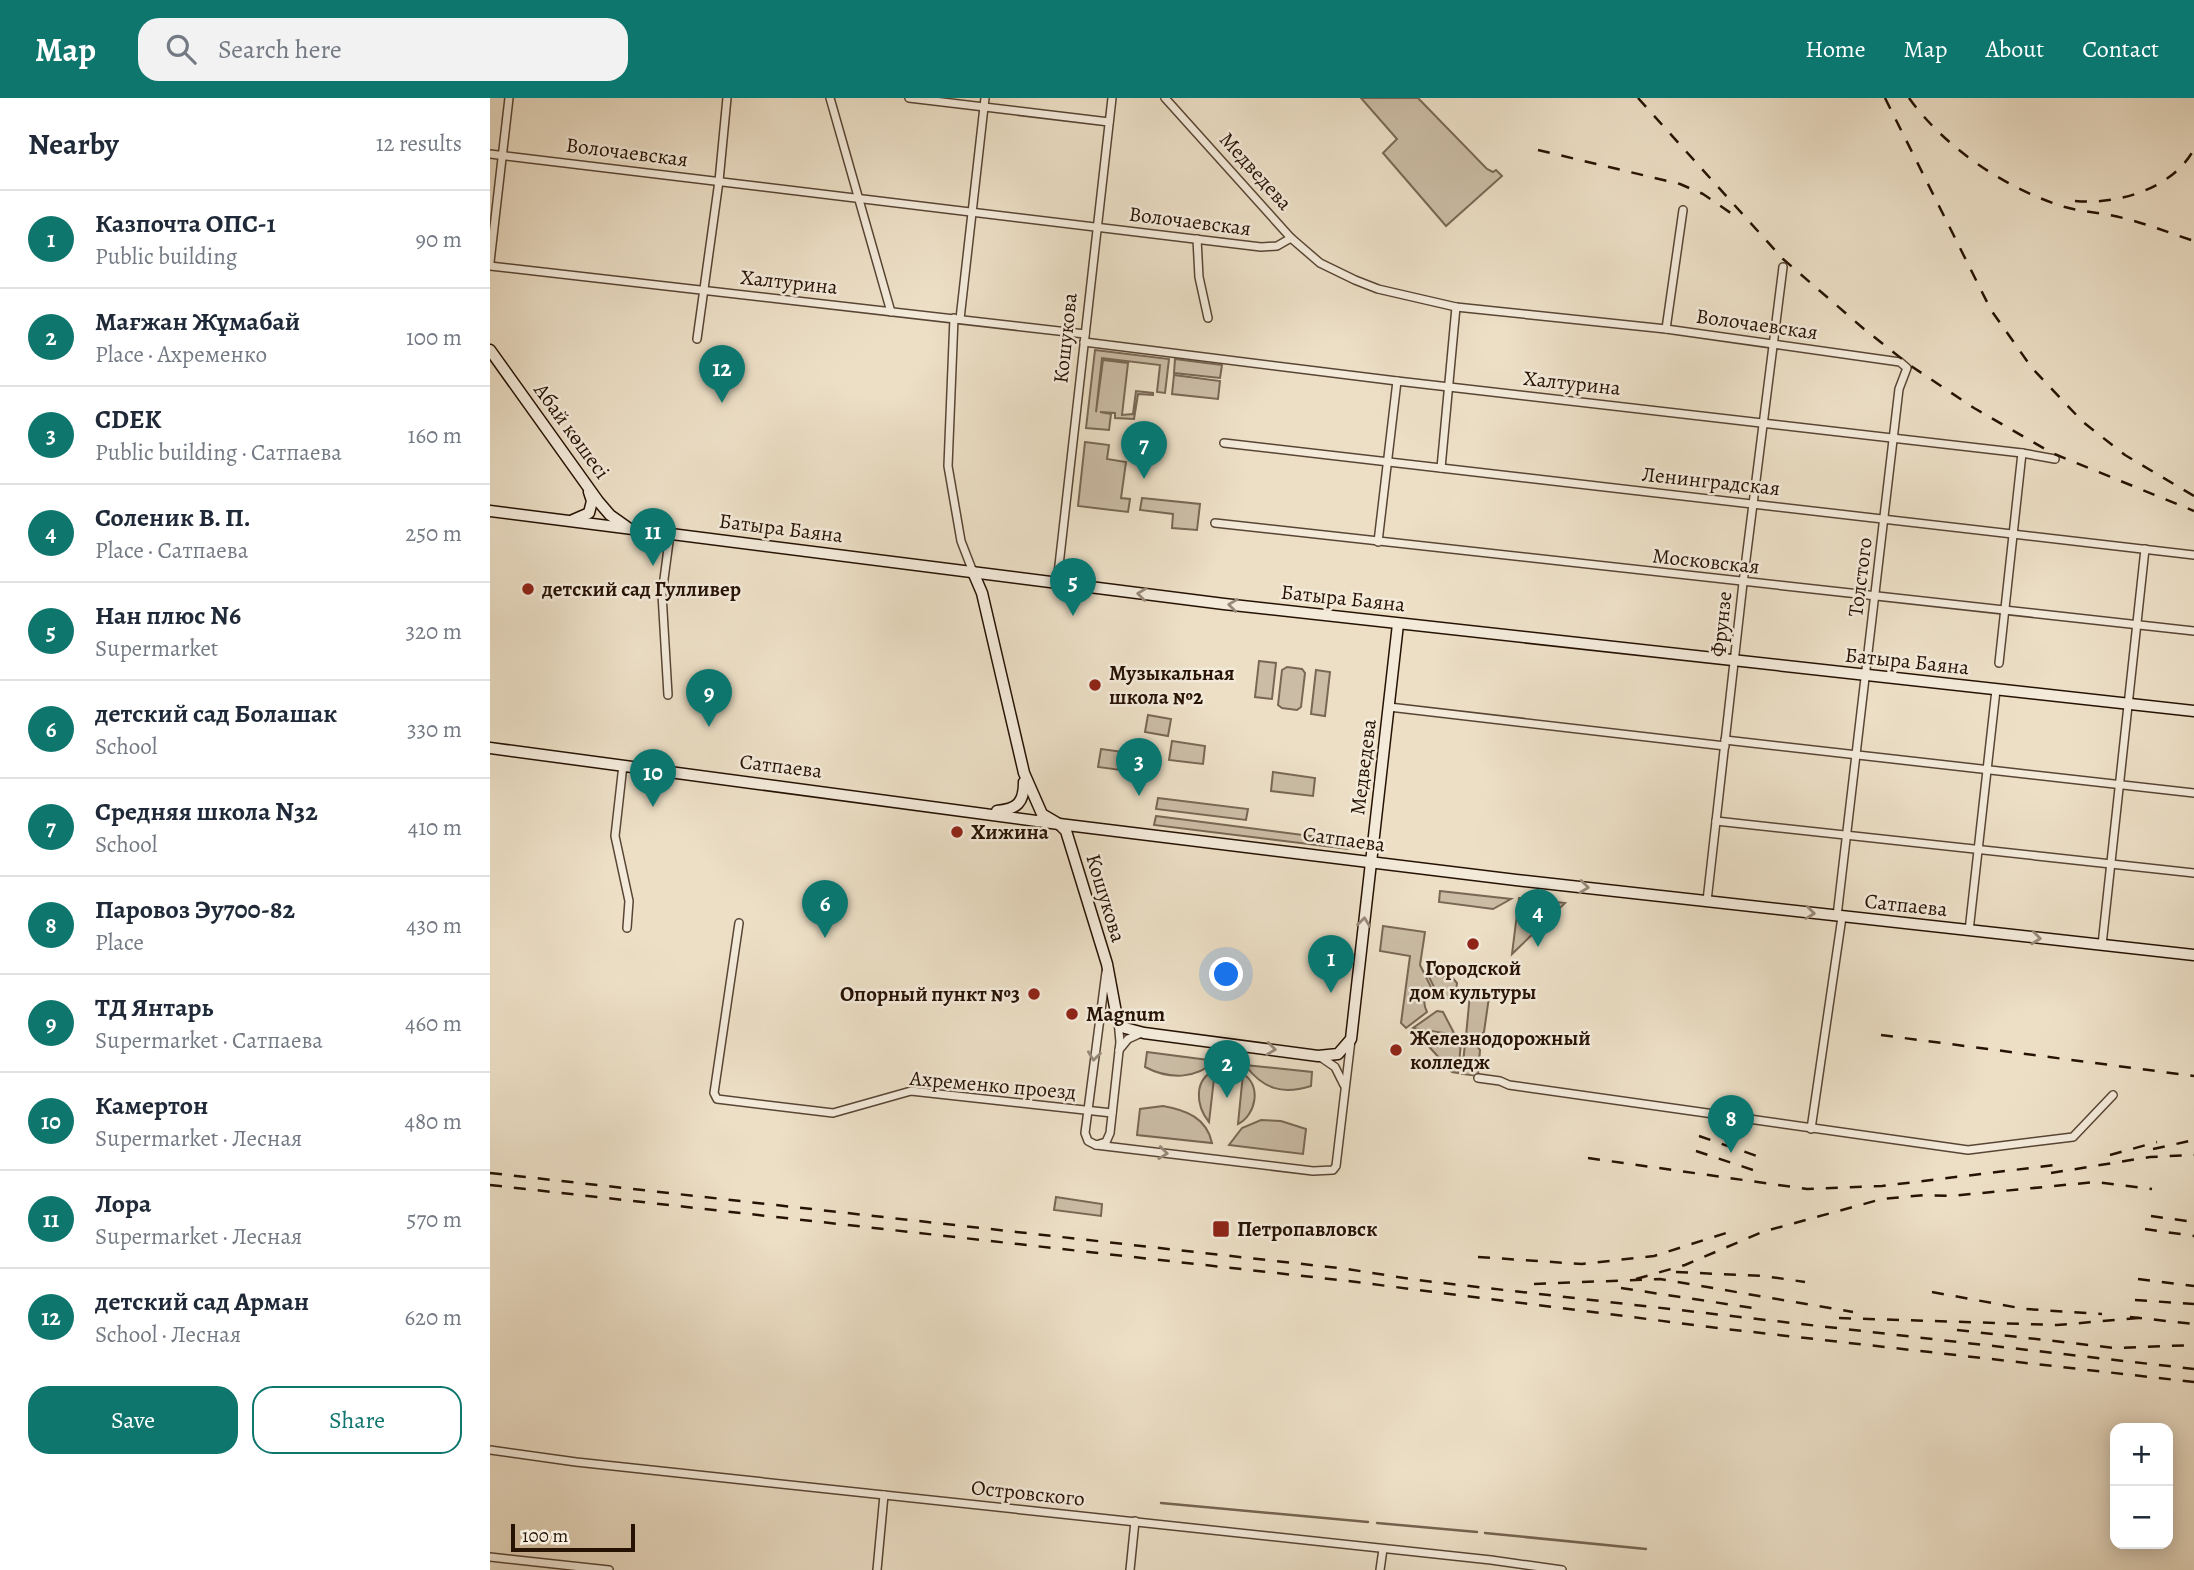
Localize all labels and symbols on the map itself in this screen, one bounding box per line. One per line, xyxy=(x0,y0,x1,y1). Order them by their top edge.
street label: Медведева xyxy=(1213,126,1299,216)
street label: Волочаевская xyxy=(564,131,690,173)
street label: Волочаевская xyxy=(1127,200,1253,242)
street label: Халтурина xyxy=(739,263,839,301)
street label: Кошукова xyxy=(1046,291,1084,385)
street label: Волочаевская xyxy=(1694,302,1820,346)
pin: 12 xyxy=(699,345,745,403)
street label: Халтурина xyxy=(1522,364,1622,402)
street label: Абай көшесі xyxy=(527,377,616,485)
pin: 7 xyxy=(1121,421,1167,479)
street label: Ленинградская xyxy=(1641,460,1781,502)
street label: Батыра Баяна xyxy=(717,507,845,550)
pin: 11 xyxy=(630,508,676,566)
street label: Толстого xyxy=(1841,536,1879,618)
street label: Московская xyxy=(1651,541,1761,581)
pin: 5 xyxy=(1050,558,1096,616)
place label: детский сад Гулливер xyxy=(541,575,741,603)
street label: Батыра Баяна xyxy=(1280,578,1407,618)
marker: детский сад Гулливер xyxy=(520,581,536,597)
one-way arrow xyxy=(1136,586,1148,601)
street label: Фрунзе xyxy=(1704,590,1738,658)
one-way arrow xyxy=(1227,598,1238,613)
street label: Батыра Баяна xyxy=(1844,641,1971,681)
place label: Музыкальная школа №2 xyxy=(1109,659,1235,711)
pin: 9 xyxy=(686,669,732,727)
marker: Музыкальная школа №2 xyxy=(1087,677,1103,693)
street label: Медведева xyxy=(1343,717,1383,817)
pin: 3 xyxy=(1116,738,1162,796)
street label: Сатпаева xyxy=(738,747,824,785)
pin: 10 xyxy=(630,749,676,807)
place label: Хижина xyxy=(971,818,1049,846)
street label: Сатпаева xyxy=(1301,819,1387,859)
marker: Хижина xyxy=(949,824,965,840)
street label: Кошукова xyxy=(1079,850,1133,946)
pin: 6 xyxy=(802,880,848,938)
one-way arrow xyxy=(1578,880,1590,895)
street label: Сатпаева xyxy=(1863,887,1949,923)
pin: 4 xyxy=(1515,889,1561,947)
one-way arrow xyxy=(1804,906,1816,921)
one-way arrow xyxy=(1356,917,1371,928)
one-way arrow xyxy=(2031,930,2042,945)
pin: 1 xyxy=(1308,935,1354,993)
marker: Городской дом культуры xyxy=(1465,936,1481,952)
place label: Городской дом культуры xyxy=(1409,954,1536,1006)
your location xyxy=(1209,957,1243,991)
place label: Опорный пункт №3 xyxy=(840,980,1020,1008)
marker: Опорный пункт №3 xyxy=(1026,986,1042,1002)
place label: Magnum xyxy=(1086,1000,1166,1028)
marker: Magnum xyxy=(1064,1006,1080,1022)
place label: Железнодорожный колледж xyxy=(1410,1024,1591,1076)
pin: 2 xyxy=(1204,1040,1250,1098)
one-way arrow xyxy=(1265,1041,1277,1056)
marker: Железнодорожный колледж xyxy=(1388,1042,1404,1058)
one-way arrow xyxy=(1087,1050,1102,1062)
street label: Ахременко проезд xyxy=(908,1064,1077,1106)
pin: 8 xyxy=(1708,1095,1754,1153)
one-way arrow xyxy=(1158,1145,1169,1160)
place label: Петропавловск xyxy=(1237,1215,1377,1243)
marker: Петропавловск xyxy=(1211,1219,1231,1239)
street label: Островского xyxy=(970,1473,1086,1513)
scale bar xyxy=(511,1521,635,1553)

